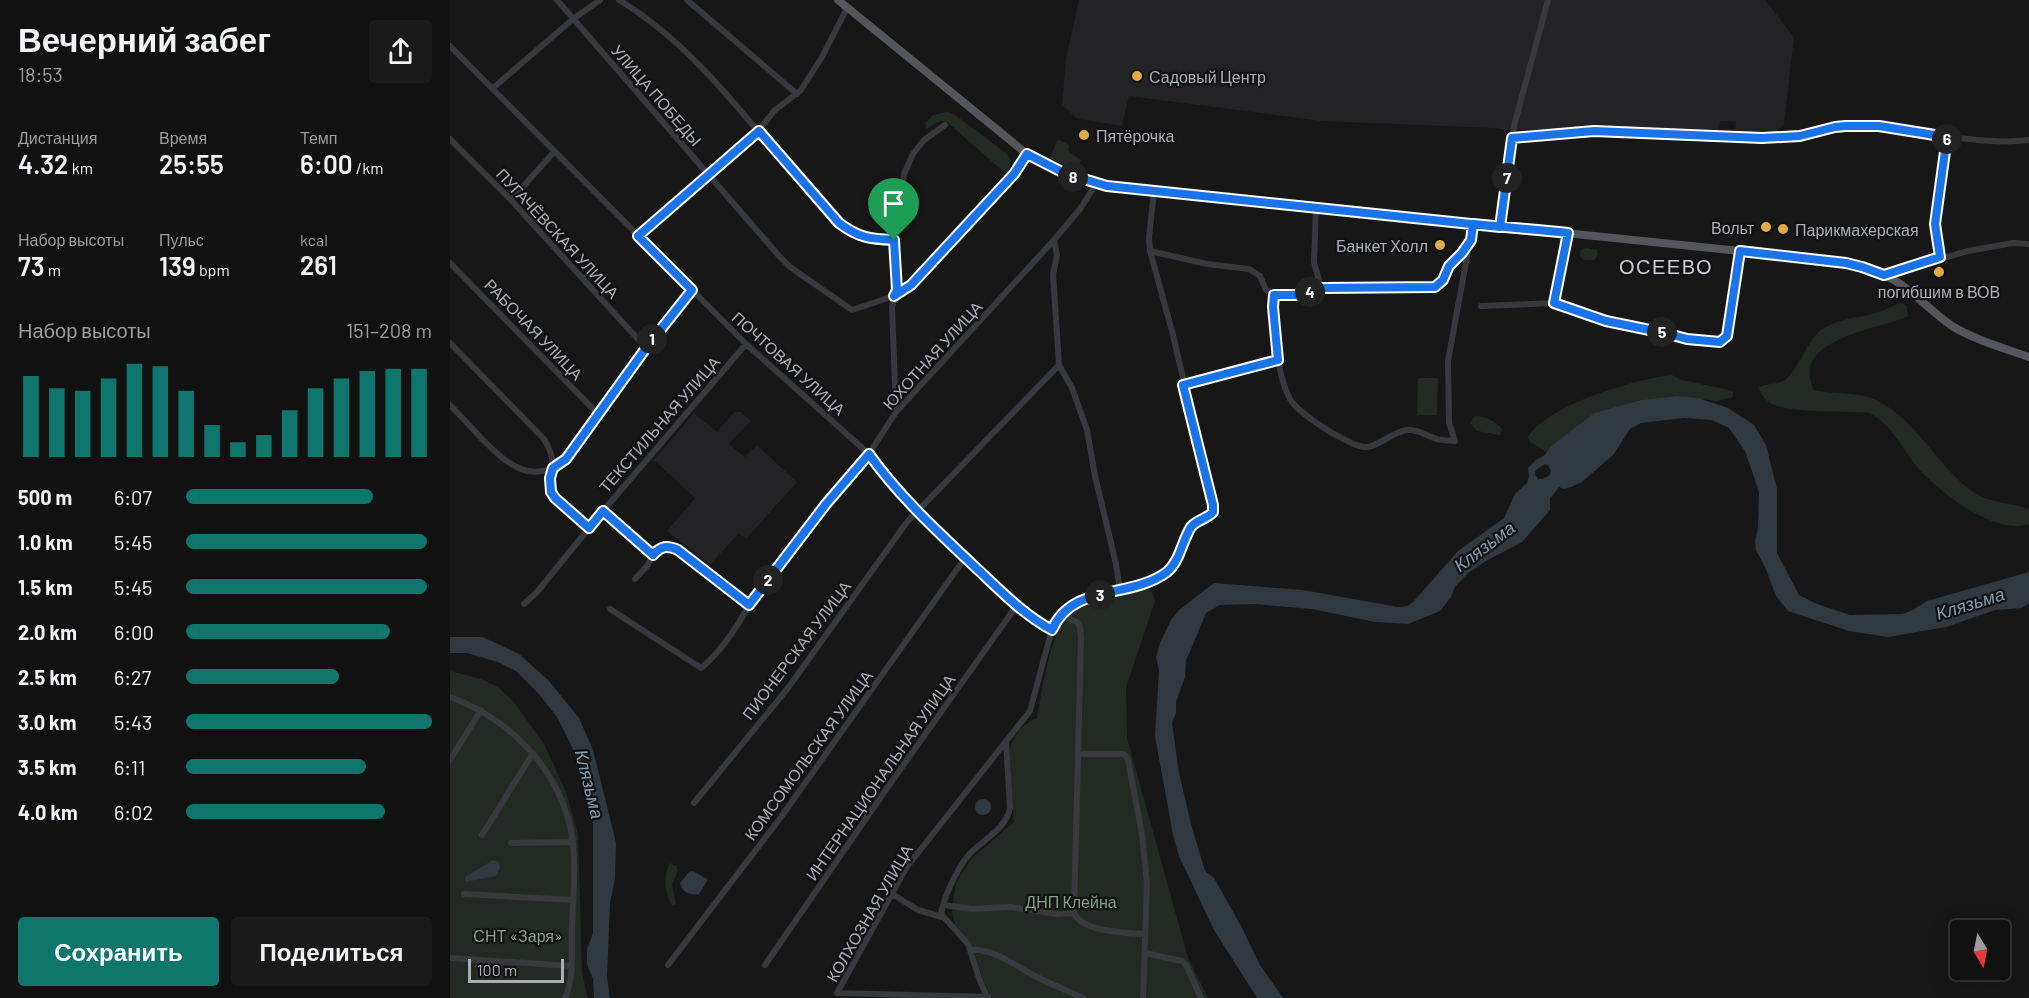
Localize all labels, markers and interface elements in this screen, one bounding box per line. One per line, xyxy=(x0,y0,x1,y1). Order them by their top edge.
text: Вечерний забег xyxy=(18,19,271,59)
button: share xyxy=(369,20,432,83)
street label: УЛИЦА ПОБЕДЫ xyxy=(608,41,706,149)
text: 18:53 xyxy=(18,62,63,86)
place label: Садовый Центр xyxy=(1149,67,1266,86)
marker: Садовый Центр xyxy=(1130,69,1144,83)
pin: 6 xyxy=(1932,124,1962,154)
place label: Пятёрочка xyxy=(1096,126,1175,145)
text: Дистанция xyxy=(18,128,97,147)
text: Время xyxy=(159,128,207,147)
text: Темп xyxy=(300,128,337,147)
marker: Пятёрочка xyxy=(1077,128,1091,142)
text: 6 xyxy=(1943,129,1951,148)
text: 4.32 xyxy=(18,148,68,179)
text: 25:55 xyxy=(159,148,224,179)
text: 6:00 xyxy=(300,148,353,179)
text: km xyxy=(68,158,93,177)
text: /km xyxy=(353,158,383,177)
pin: 8 xyxy=(1058,162,1088,192)
pin: 7 xyxy=(1492,163,1522,193)
street label: ПУГАЧЁВСКАЯ УЛИЦА xyxy=(493,164,623,302)
text: 8 xyxy=(1069,167,1077,186)
text: 7 xyxy=(1503,168,1511,187)
pin xyxy=(868,178,919,240)
icon: arrive xyxy=(877,187,910,220)
place label: Вольт xyxy=(1711,218,1755,237)
marker: Вольт xyxy=(1759,220,1773,234)
place label: Парикмахерская xyxy=(1795,220,1919,239)
marker: Парикмахерская xyxy=(1776,222,1790,236)
text: Набор высоты xyxy=(18,230,124,249)
text: Пульс xyxy=(159,230,204,249)
text: kcal xyxy=(300,230,328,249)
place label: Банкет Холл xyxy=(1336,236,1428,255)
marker: Банкет Холл xyxy=(1433,238,1447,252)
text: 261 xyxy=(300,249,337,280)
text: 73 xyxy=(18,250,45,281)
text: 139 xyxy=(159,250,196,281)
district label: ОСЕЕВО xyxy=(1619,254,1713,278)
text: m xyxy=(45,260,61,279)
text: bpm xyxy=(196,260,230,279)
marker: погибшим в ВОВ xyxy=(1932,265,1946,279)
street label: РАБОЧАЯ УЛИЦА xyxy=(481,275,587,384)
pin: 4 xyxy=(1295,277,1325,307)
text: 4 xyxy=(1305,282,1315,301)
place label: погибшим в ВОВ xyxy=(1878,282,2000,301)
street label: ЮХОТНАЯ УЛИЦА xyxy=(878,297,986,413)
street label: ПОЧТОВАЯ УЛИЦА xyxy=(729,307,850,419)
pin: 5 xyxy=(1647,317,1677,347)
text: Набор высоты xyxy=(18,318,151,342)
text: 151–208 m xyxy=(346,318,432,342)
text: 5 xyxy=(1658,322,1666,341)
pin: 1 xyxy=(637,324,667,354)
text: 1 xyxy=(649,329,655,348)
street label: ТЕКСТИЛЬНАЯ УЛИЦА xyxy=(595,352,723,496)
text: 500 m xyxy=(18,485,72,509)
text: 6:07 xyxy=(114,485,152,509)
water label: Клязьма xyxy=(1449,516,1519,576)
text: 1.0 km xyxy=(18,530,73,554)
text: 5:45 xyxy=(114,530,152,554)
pin: 2 xyxy=(753,565,783,595)
text: 2 xyxy=(764,570,772,589)
text: 1.5 km xyxy=(18,575,73,599)
text: 5:45 xyxy=(114,575,152,599)
street label: ПИОНЕРСКАЯ УЛИЦА xyxy=(738,577,855,723)
pin: 3 xyxy=(1085,580,1115,610)
water label: Клязьма xyxy=(1933,582,2007,624)
text: 3 xyxy=(1096,585,1104,604)
text: 2.0 km xyxy=(18,620,77,644)
text: 6:00 xyxy=(114,620,154,644)
text: 2.5 km xyxy=(18,665,77,689)
text: 6:27 xyxy=(114,665,151,689)
street label: КОМСОМОЛЬСКАЯ УЛИЦА xyxy=(740,666,876,844)
street label: ИНТЕРНАЦИОНАЛЬНАЯ УЛИЦА xyxy=(801,670,959,884)
text: 3.0 km xyxy=(18,710,76,734)
text: 5:43 xyxy=(114,710,152,734)
water label: Клязьма xyxy=(571,747,609,821)
text: 3.5 km xyxy=(18,755,76,779)
text: 6:11 xyxy=(114,755,145,779)
text: 4.0 km xyxy=(18,800,78,824)
text: 6:02 xyxy=(114,800,153,824)
street label: КОЛХОЗНАЯ УЛИЦА xyxy=(822,841,916,985)
park label: ДНП Клейна xyxy=(1025,892,1117,911)
button: Сохранить xyxy=(18,917,219,986)
button: Поделиться xyxy=(231,917,432,986)
north arrow xyxy=(1950,920,2010,980)
map controls xyxy=(1950,920,2010,980)
park label: СНТ «Заря» xyxy=(473,926,563,945)
scale bar xyxy=(468,956,564,984)
text: 100 m xyxy=(477,960,517,979)

